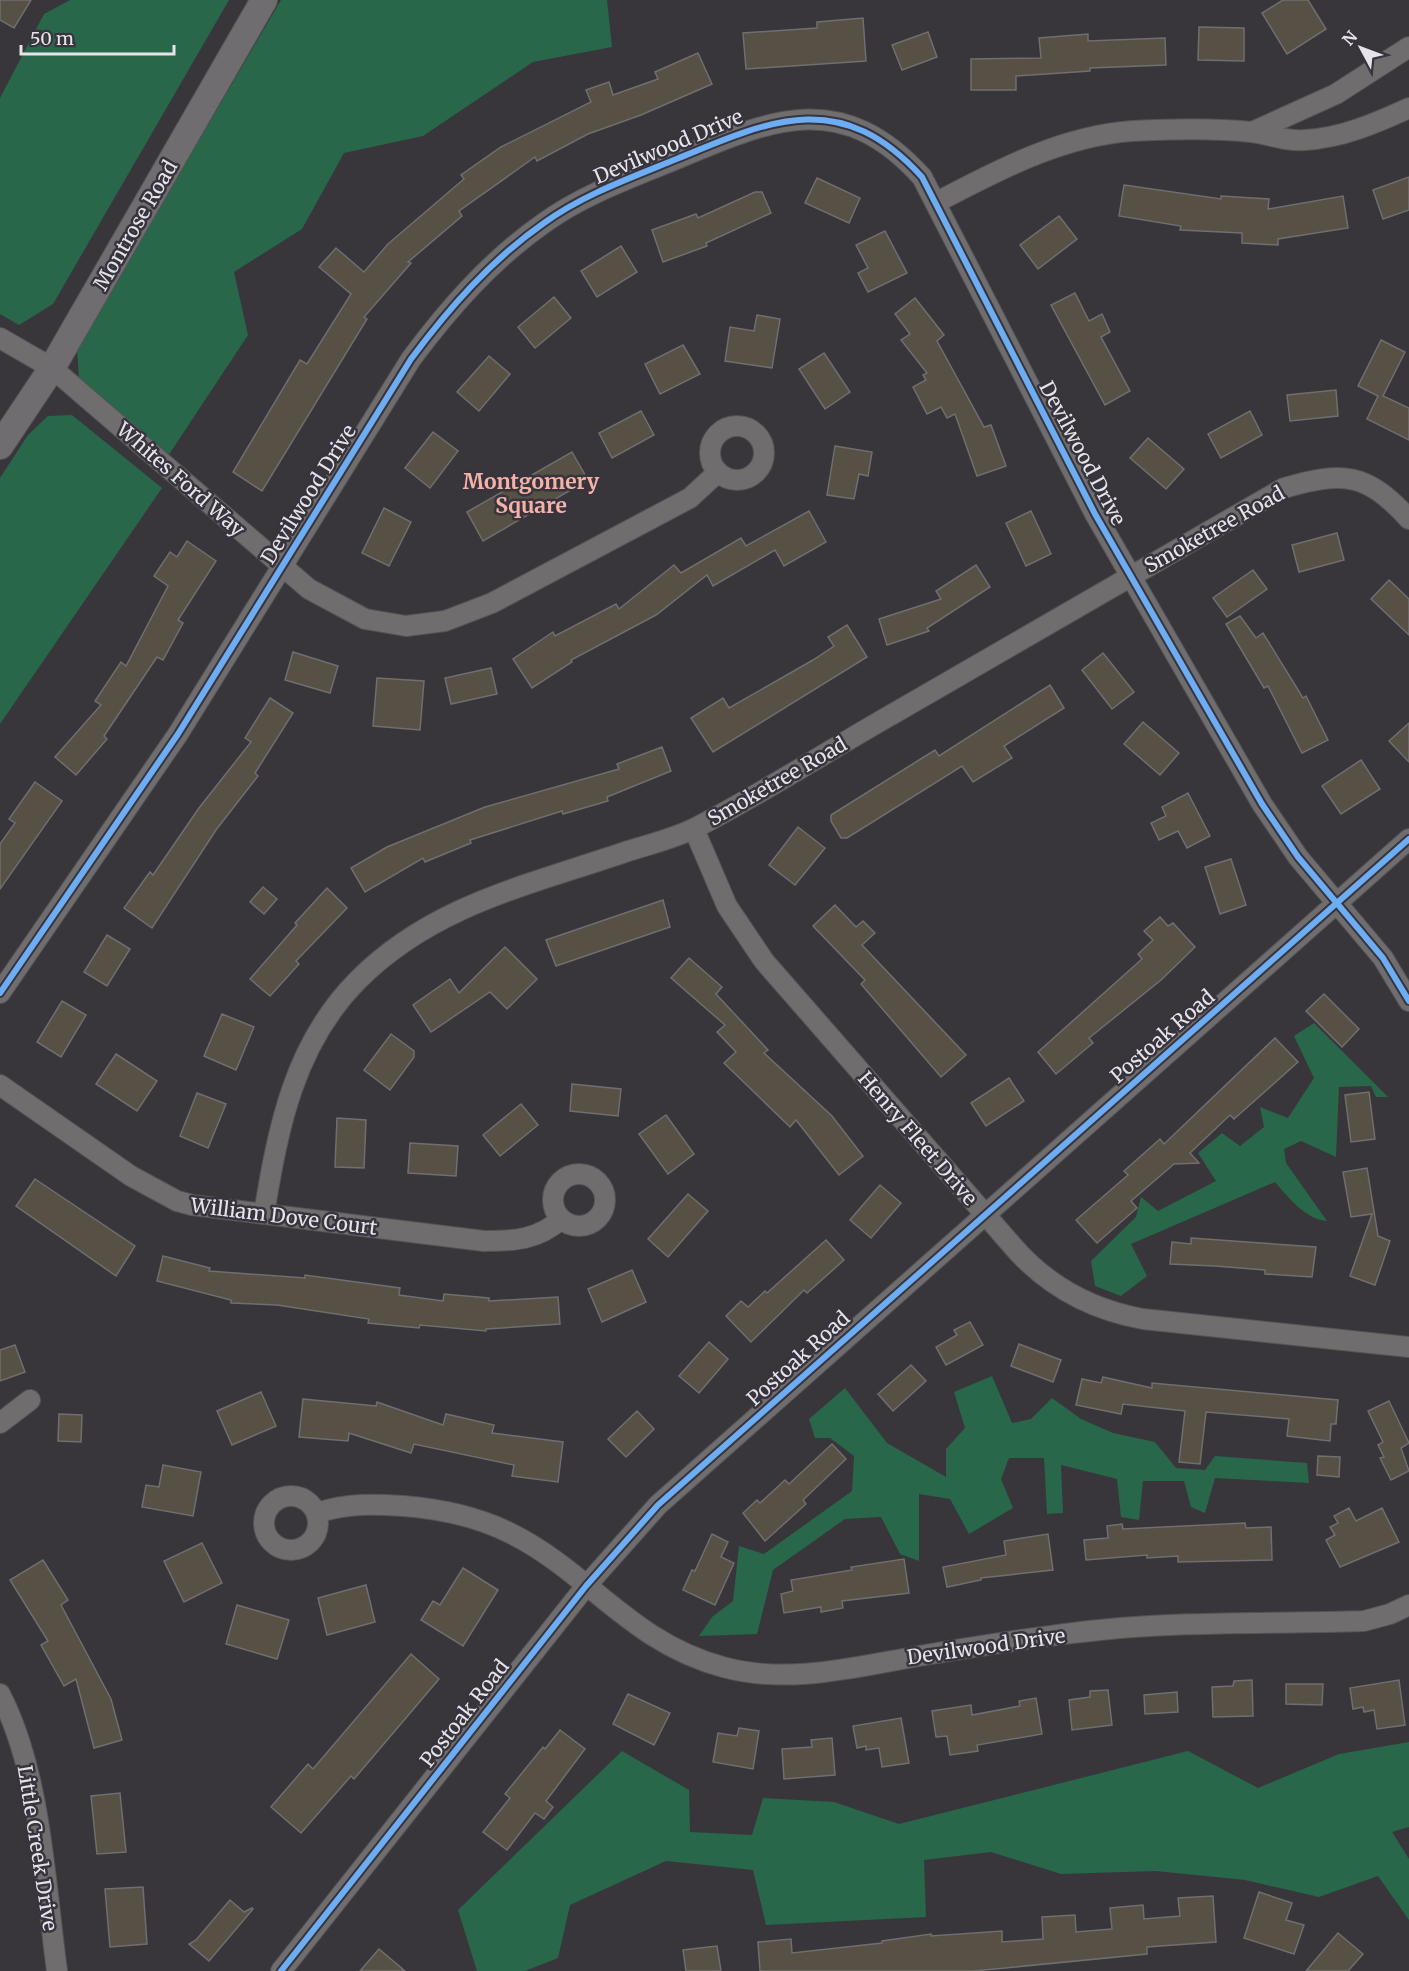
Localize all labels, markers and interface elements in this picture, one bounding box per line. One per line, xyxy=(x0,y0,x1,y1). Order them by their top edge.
scale bar xyxy=(21,18,174,56)
north arrow xyxy=(1331,18,1391,78)
text: 50 m xyxy=(30,27,74,50)
text: N xyxy=(1338,27,1362,49)
street label: Devilwood Drive xyxy=(590,103,746,189)
street label: Montrose Road xyxy=(88,156,182,294)
street label: Devilwood Drive xyxy=(1034,377,1132,529)
street label: Whites Ford Way xyxy=(111,416,250,542)
street label: Devilwood Drive xyxy=(255,420,361,568)
district label: Montgomery Square xyxy=(463,468,600,519)
street label: Smoketree Road xyxy=(1140,480,1288,578)
street label: Smoketree Road xyxy=(703,731,851,831)
street label: Postoak Road xyxy=(1105,984,1219,1088)
street label: Henry Fleet Drive xyxy=(853,1066,983,1210)
street label: William Dove Court xyxy=(188,1192,379,1240)
street label: Postoak Road xyxy=(741,1305,855,1411)
street label: Devilwood Drive xyxy=(905,1623,1067,1669)
street label: Postoak Road xyxy=(414,1654,514,1772)
street label: Little Creek Drive xyxy=(13,1763,63,1933)

